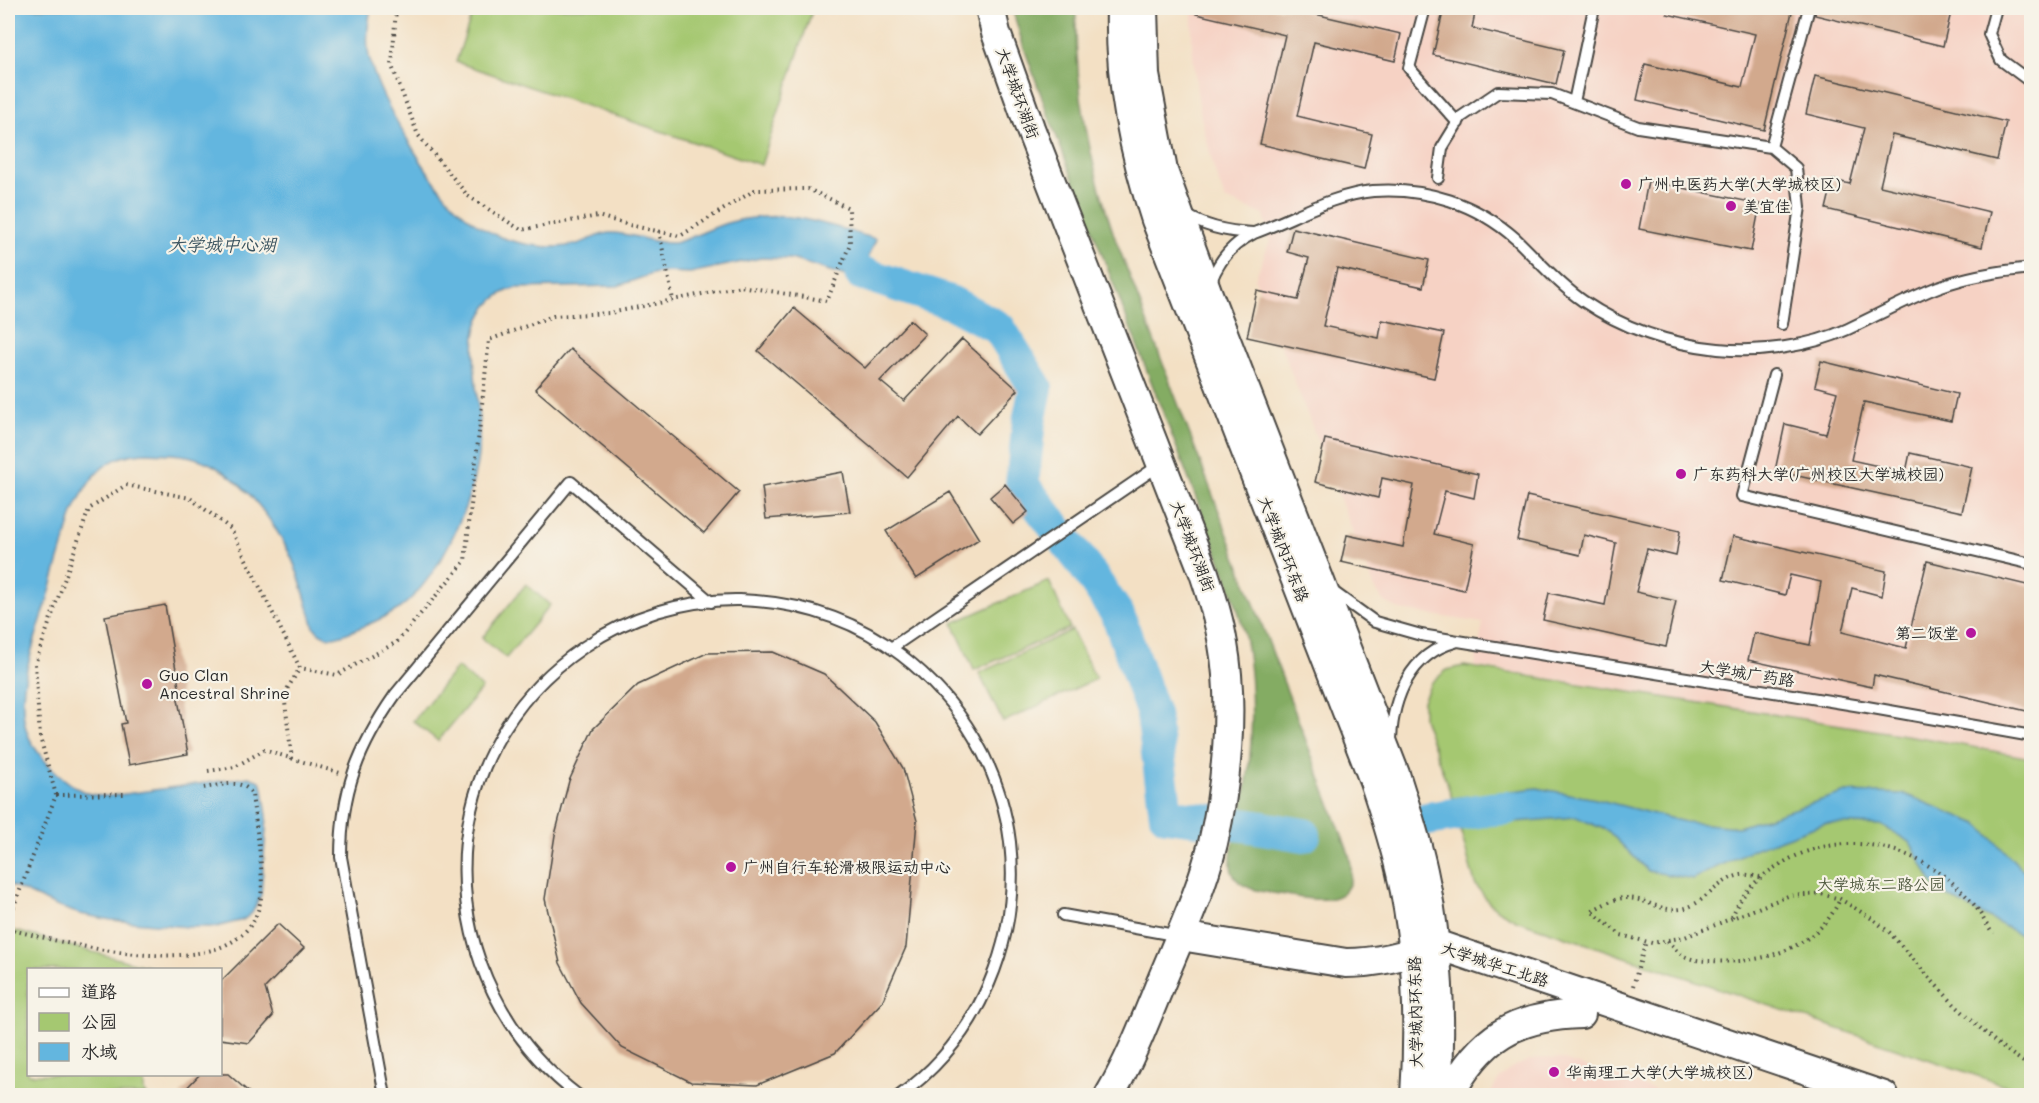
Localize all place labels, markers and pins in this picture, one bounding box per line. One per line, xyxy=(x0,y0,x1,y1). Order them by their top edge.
place label: 广州中医药大学(大学城校区) xyxy=(1638,173,1841,194)
marker: 广州中医药大学(大学城校区) xyxy=(1619,177,1633,191)
place label: 美宜佳 xyxy=(1743,195,1791,216)
marker: 美宜佳 xyxy=(1724,199,1738,213)
place label: 广东药科大学(广州校区大学城校园) xyxy=(1693,463,1944,484)
marker: 广东药科大学(广州校区大学城校园) xyxy=(1674,467,1688,481)
place label: 第二饭堂 xyxy=(1895,622,1959,643)
marker: 第二饭堂 xyxy=(1964,626,1978,640)
place label: Guo Clan Ancestral Shrine xyxy=(159,664,290,703)
marker: Guo Clan Ancestral Shrine xyxy=(140,677,154,691)
place label: 广州自行车轮滑极限运动中心 xyxy=(743,856,951,877)
marker: 广州自行车轮滑极限运动中心 xyxy=(724,860,738,874)
place label: 华南理工大学(大学城校区) xyxy=(1566,1061,1753,1082)
marker: 华南理工大学(大学城校区) xyxy=(1547,1065,1561,1079)

